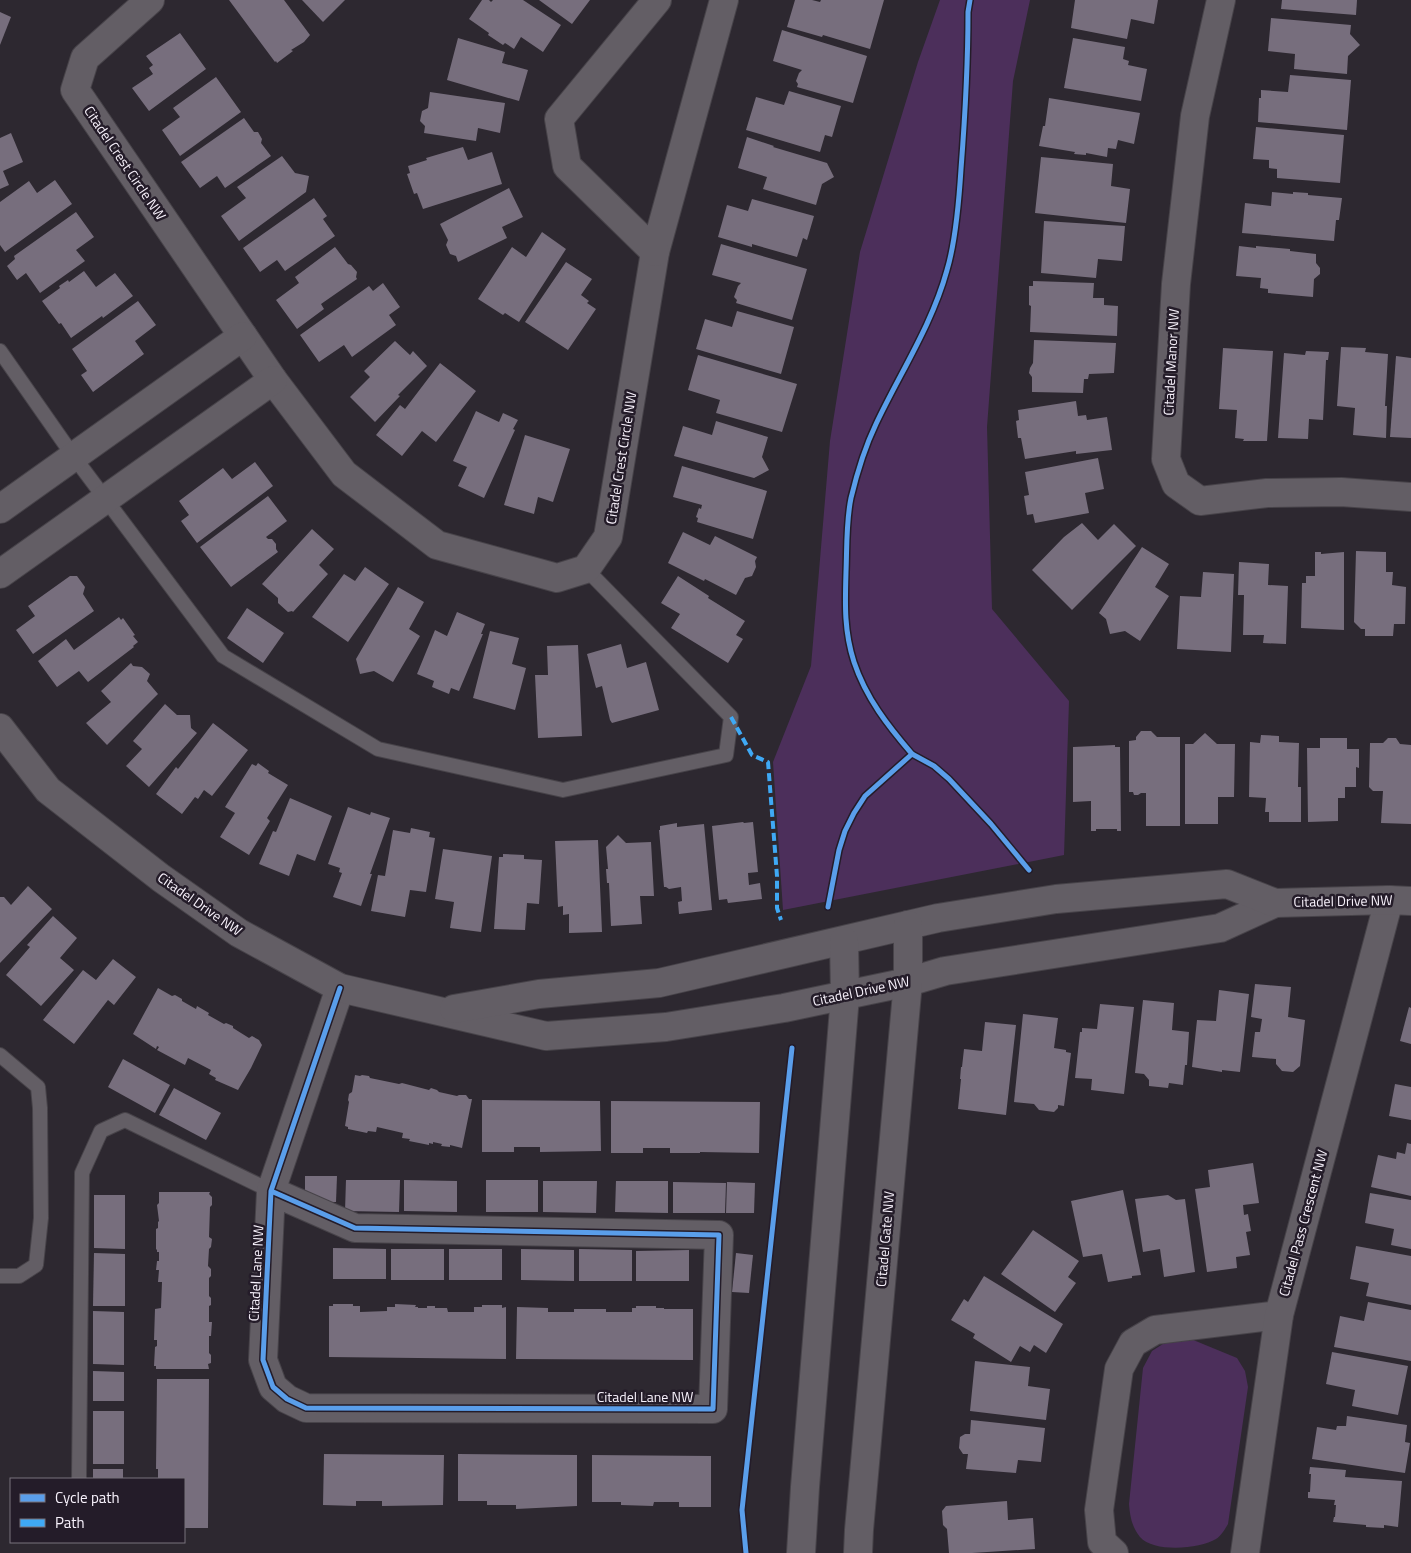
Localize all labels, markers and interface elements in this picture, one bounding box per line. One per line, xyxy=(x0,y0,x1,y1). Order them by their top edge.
street label: Citadel Crest Circle NW xyxy=(79,101,172,224)
street label: Citadel Manor NW xyxy=(1157,308,1184,416)
street label: Citadel Crest Circle NW xyxy=(600,390,641,526)
street label: Citadel Drive NW xyxy=(154,867,247,941)
street label: Citadel Drive NW xyxy=(1293,889,1393,912)
street label: Citadel Drive NW xyxy=(810,970,911,1011)
street label: Citadel Pass Crescent NW xyxy=(1273,1147,1332,1299)
street label: Citadel Gate NW xyxy=(870,1190,899,1288)
street label: Citadel Lane NW xyxy=(242,1224,269,1322)
street label: Citadel Lane NW xyxy=(597,1386,693,1407)
legend xyxy=(10,1478,185,1543)
text: Cycle path xyxy=(55,1486,120,1509)
text: Path xyxy=(55,1511,85,1534)

